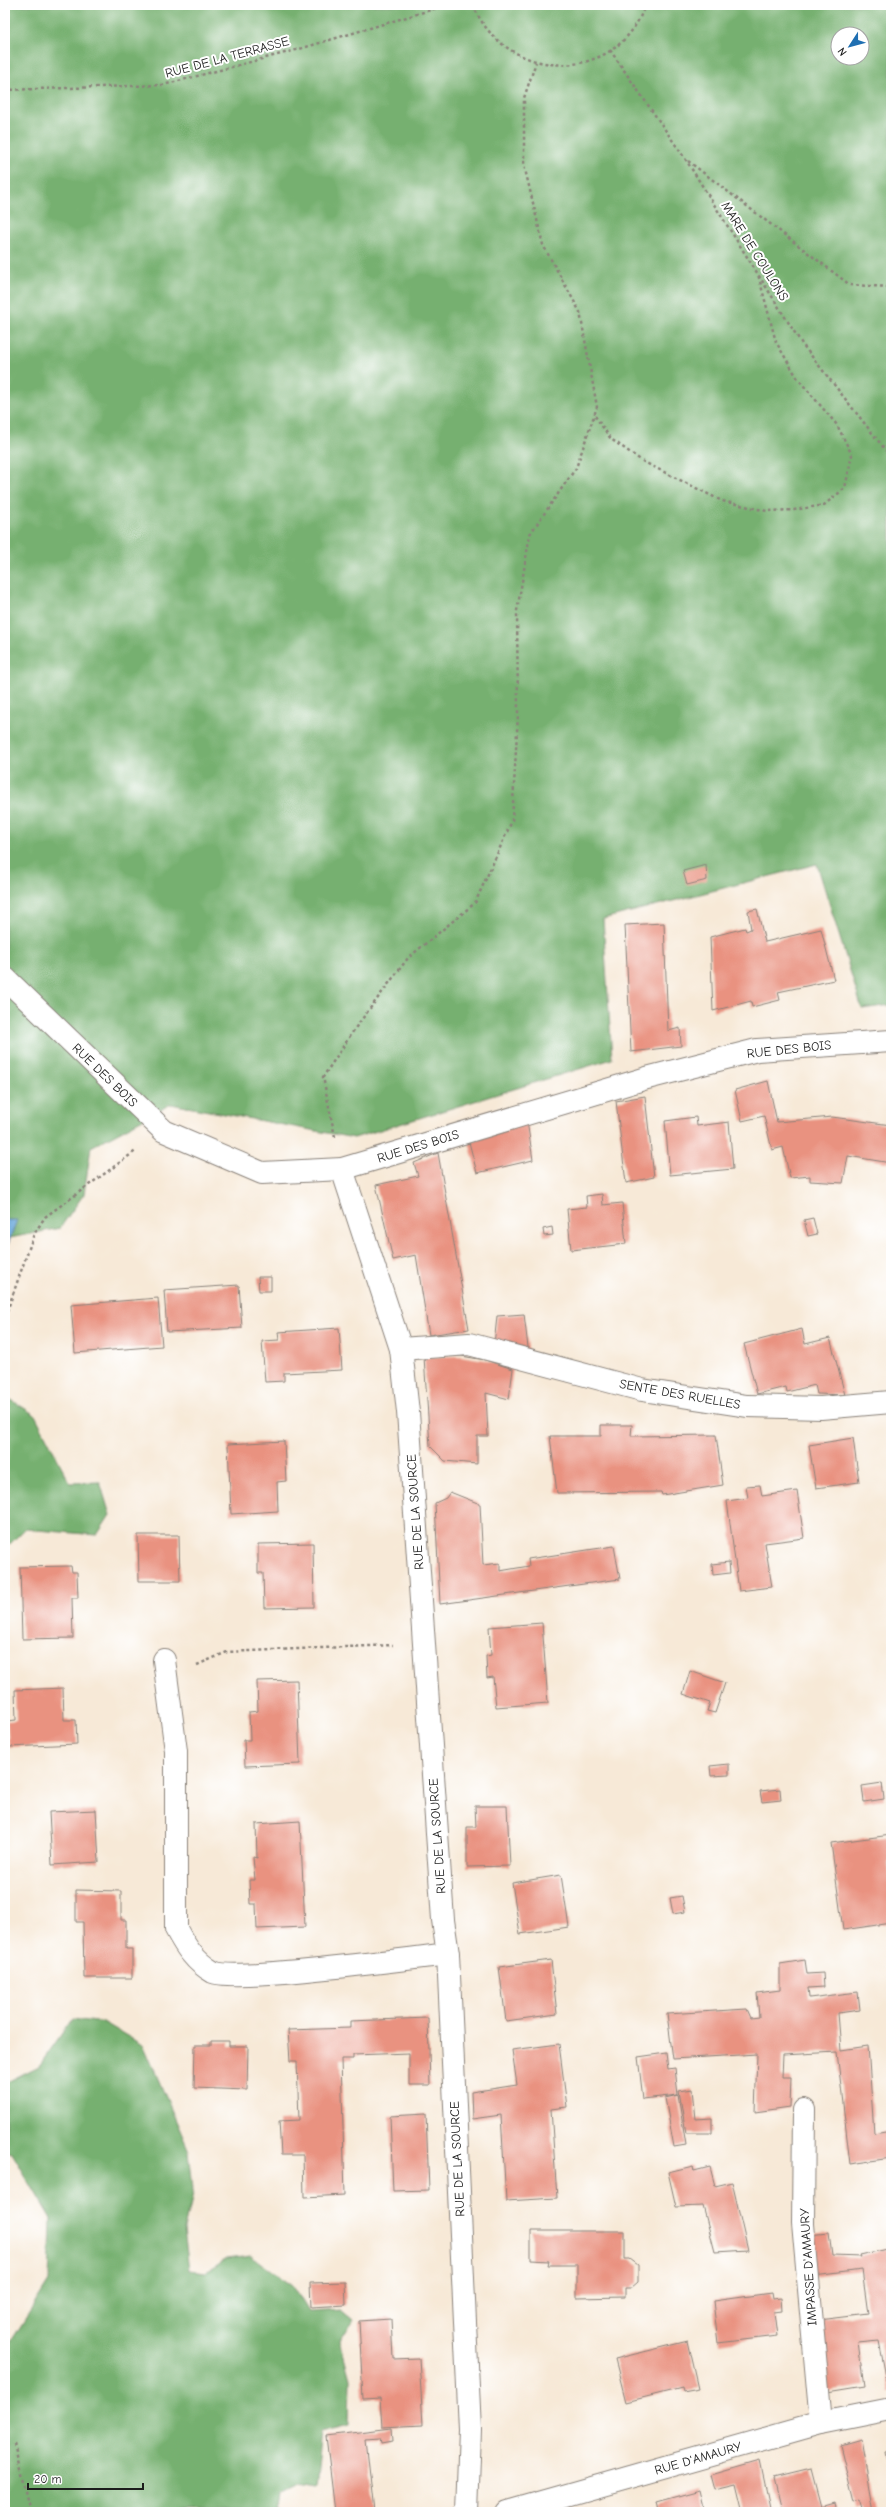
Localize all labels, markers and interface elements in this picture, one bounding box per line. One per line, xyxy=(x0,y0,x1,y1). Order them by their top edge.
north arrow xyxy=(830,26,870,66)
street label: RUE DE LA TERRASSE xyxy=(163,33,291,81)
text: N xyxy=(835,45,850,58)
street label: MARE DE COULONS xyxy=(718,199,792,303)
street label: RUE DES BOIS xyxy=(746,1037,832,1061)
street label: RUE DES BOIS xyxy=(69,1040,141,1110)
street label: RUE DES BOIS xyxy=(375,1126,461,1166)
street label: SENTE DES RUELLES xyxy=(618,1376,742,1412)
street label: RUE DE LA SOURCE xyxy=(403,1454,427,1570)
street label: RUE DE LA SOURCE xyxy=(425,1778,449,1894)
street label: RUE DE LA SOURCE xyxy=(446,2101,468,2217)
street label: IMPASSE D'AMAURY xyxy=(796,2207,820,2326)
street label: RUE D'AMAURY xyxy=(653,2438,744,2478)
scale bar xyxy=(28,2465,143,2491)
text: 20 m xyxy=(34,2472,62,2486)

